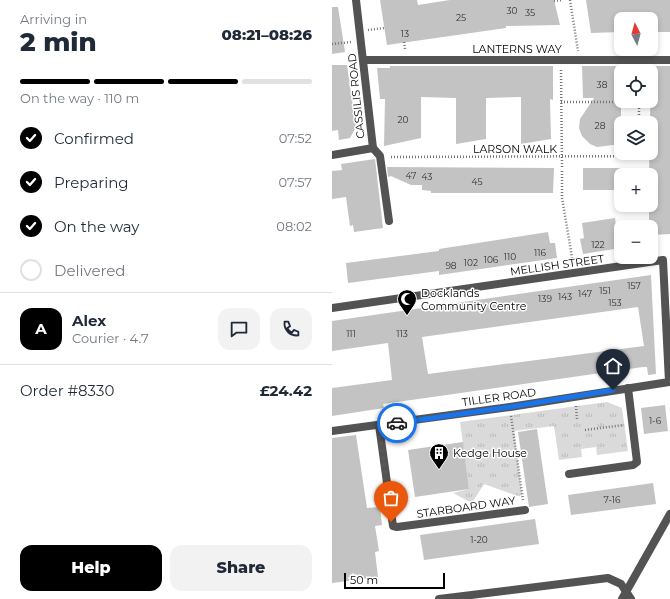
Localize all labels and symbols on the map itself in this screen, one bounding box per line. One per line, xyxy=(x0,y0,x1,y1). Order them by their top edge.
house number: 30 xyxy=(506,5,518,16)
house number: 35 xyxy=(525,7,535,18)
house number: 25 xyxy=(456,12,466,23)
north arrow xyxy=(614,12,658,56)
house number: 13 xyxy=(401,28,409,39)
street label: LANTERNS WAY xyxy=(472,42,562,56)
street label: CASSILIS ROAD xyxy=(345,53,367,139)
house number: 38 xyxy=(597,79,608,90)
house number: 20 xyxy=(397,114,409,125)
house number: 28 xyxy=(595,120,606,131)
street label: LARSON WALK xyxy=(473,142,557,156)
house number: 47 xyxy=(406,170,416,181)
house number: 43 xyxy=(422,171,432,182)
house number: 45 xyxy=(471,176,483,187)
house number: 122 xyxy=(591,239,605,250)
house number: 116 xyxy=(534,247,547,258)
house number: 110 xyxy=(504,251,516,262)
street label: MELLISH STREET xyxy=(509,251,606,279)
house number: 106 xyxy=(484,254,499,265)
house number: 102 xyxy=(464,257,478,268)
house number: 98 xyxy=(445,260,457,271)
house number: 157 xyxy=(627,280,641,291)
house number: 151 xyxy=(599,285,611,296)
place label: Docklands Community Centre xyxy=(421,286,527,313)
mosque icon: Docklands Community Centre xyxy=(396,288,418,316)
house number: 147 xyxy=(578,288,592,299)
house number: 143 xyxy=(558,291,572,302)
house number: 139 xyxy=(538,293,552,304)
house number: 153 xyxy=(608,297,622,308)
house number: 111 xyxy=(346,328,356,339)
house number: 113 xyxy=(396,328,408,339)
pin xyxy=(596,349,630,390)
street label: TILLER ROAD xyxy=(461,385,537,409)
courier xyxy=(377,403,417,443)
house number: 1-6 xyxy=(649,415,662,426)
building icon: Kedge House xyxy=(428,442,450,470)
place label: Kedge House xyxy=(453,446,527,460)
pin xyxy=(374,481,408,522)
street label: STARBOARD WAY xyxy=(416,493,516,521)
house number: 7-16 xyxy=(604,494,621,505)
house number: 1-20 xyxy=(470,534,488,545)
scale bar xyxy=(344,571,445,590)

